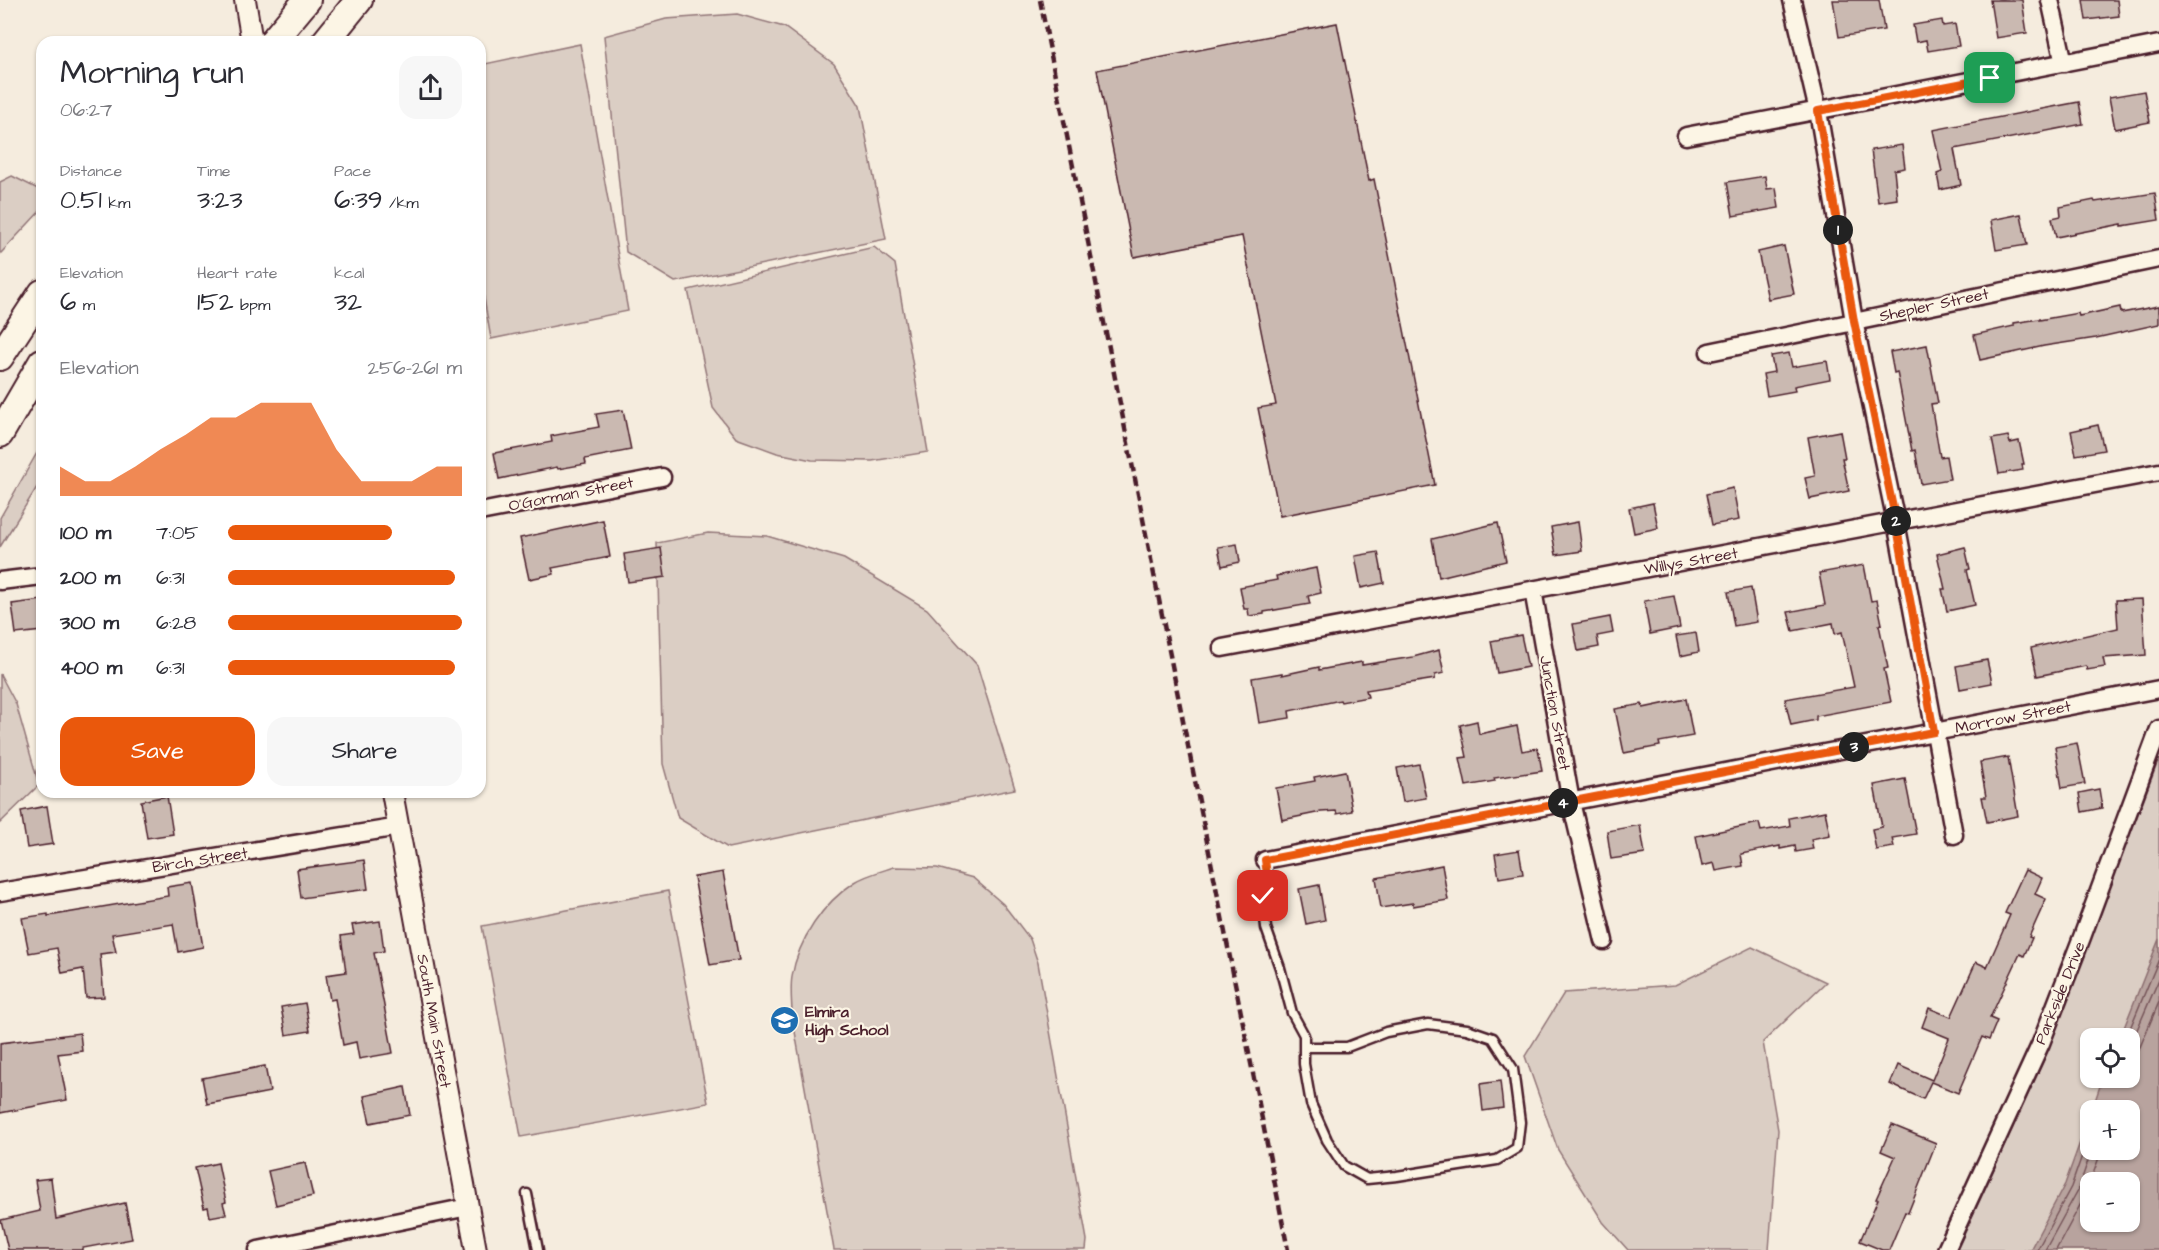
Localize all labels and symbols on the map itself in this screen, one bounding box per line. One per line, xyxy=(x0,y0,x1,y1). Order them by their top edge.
pin xyxy=(1964,52,2015,103)
pin: 1 xyxy=(1823,215,1853,245)
street label: Shepler Street xyxy=(1877,283,1991,327)
street label: O'Gorman Street xyxy=(507,471,636,517)
pin: 2 xyxy=(1881,506,1911,536)
street label: Willys Street xyxy=(1642,542,1740,581)
street label: Junction Street xyxy=(1534,654,1576,773)
street label: Morrow Street xyxy=(1953,695,2073,739)
pin: 3 xyxy=(1839,732,1869,762)
pin: 4 xyxy=(1548,788,1578,818)
street label: Birch Street xyxy=(151,842,250,878)
pin xyxy=(1237,870,1288,921)
street label: Parkside Drive xyxy=(2029,938,2091,1048)
street label: South Main Street xyxy=(411,952,457,1090)
place label: Elmira High School xyxy=(805,1001,889,1043)
school or university icon: Elmira High School xyxy=(768,1005,800,1037)

